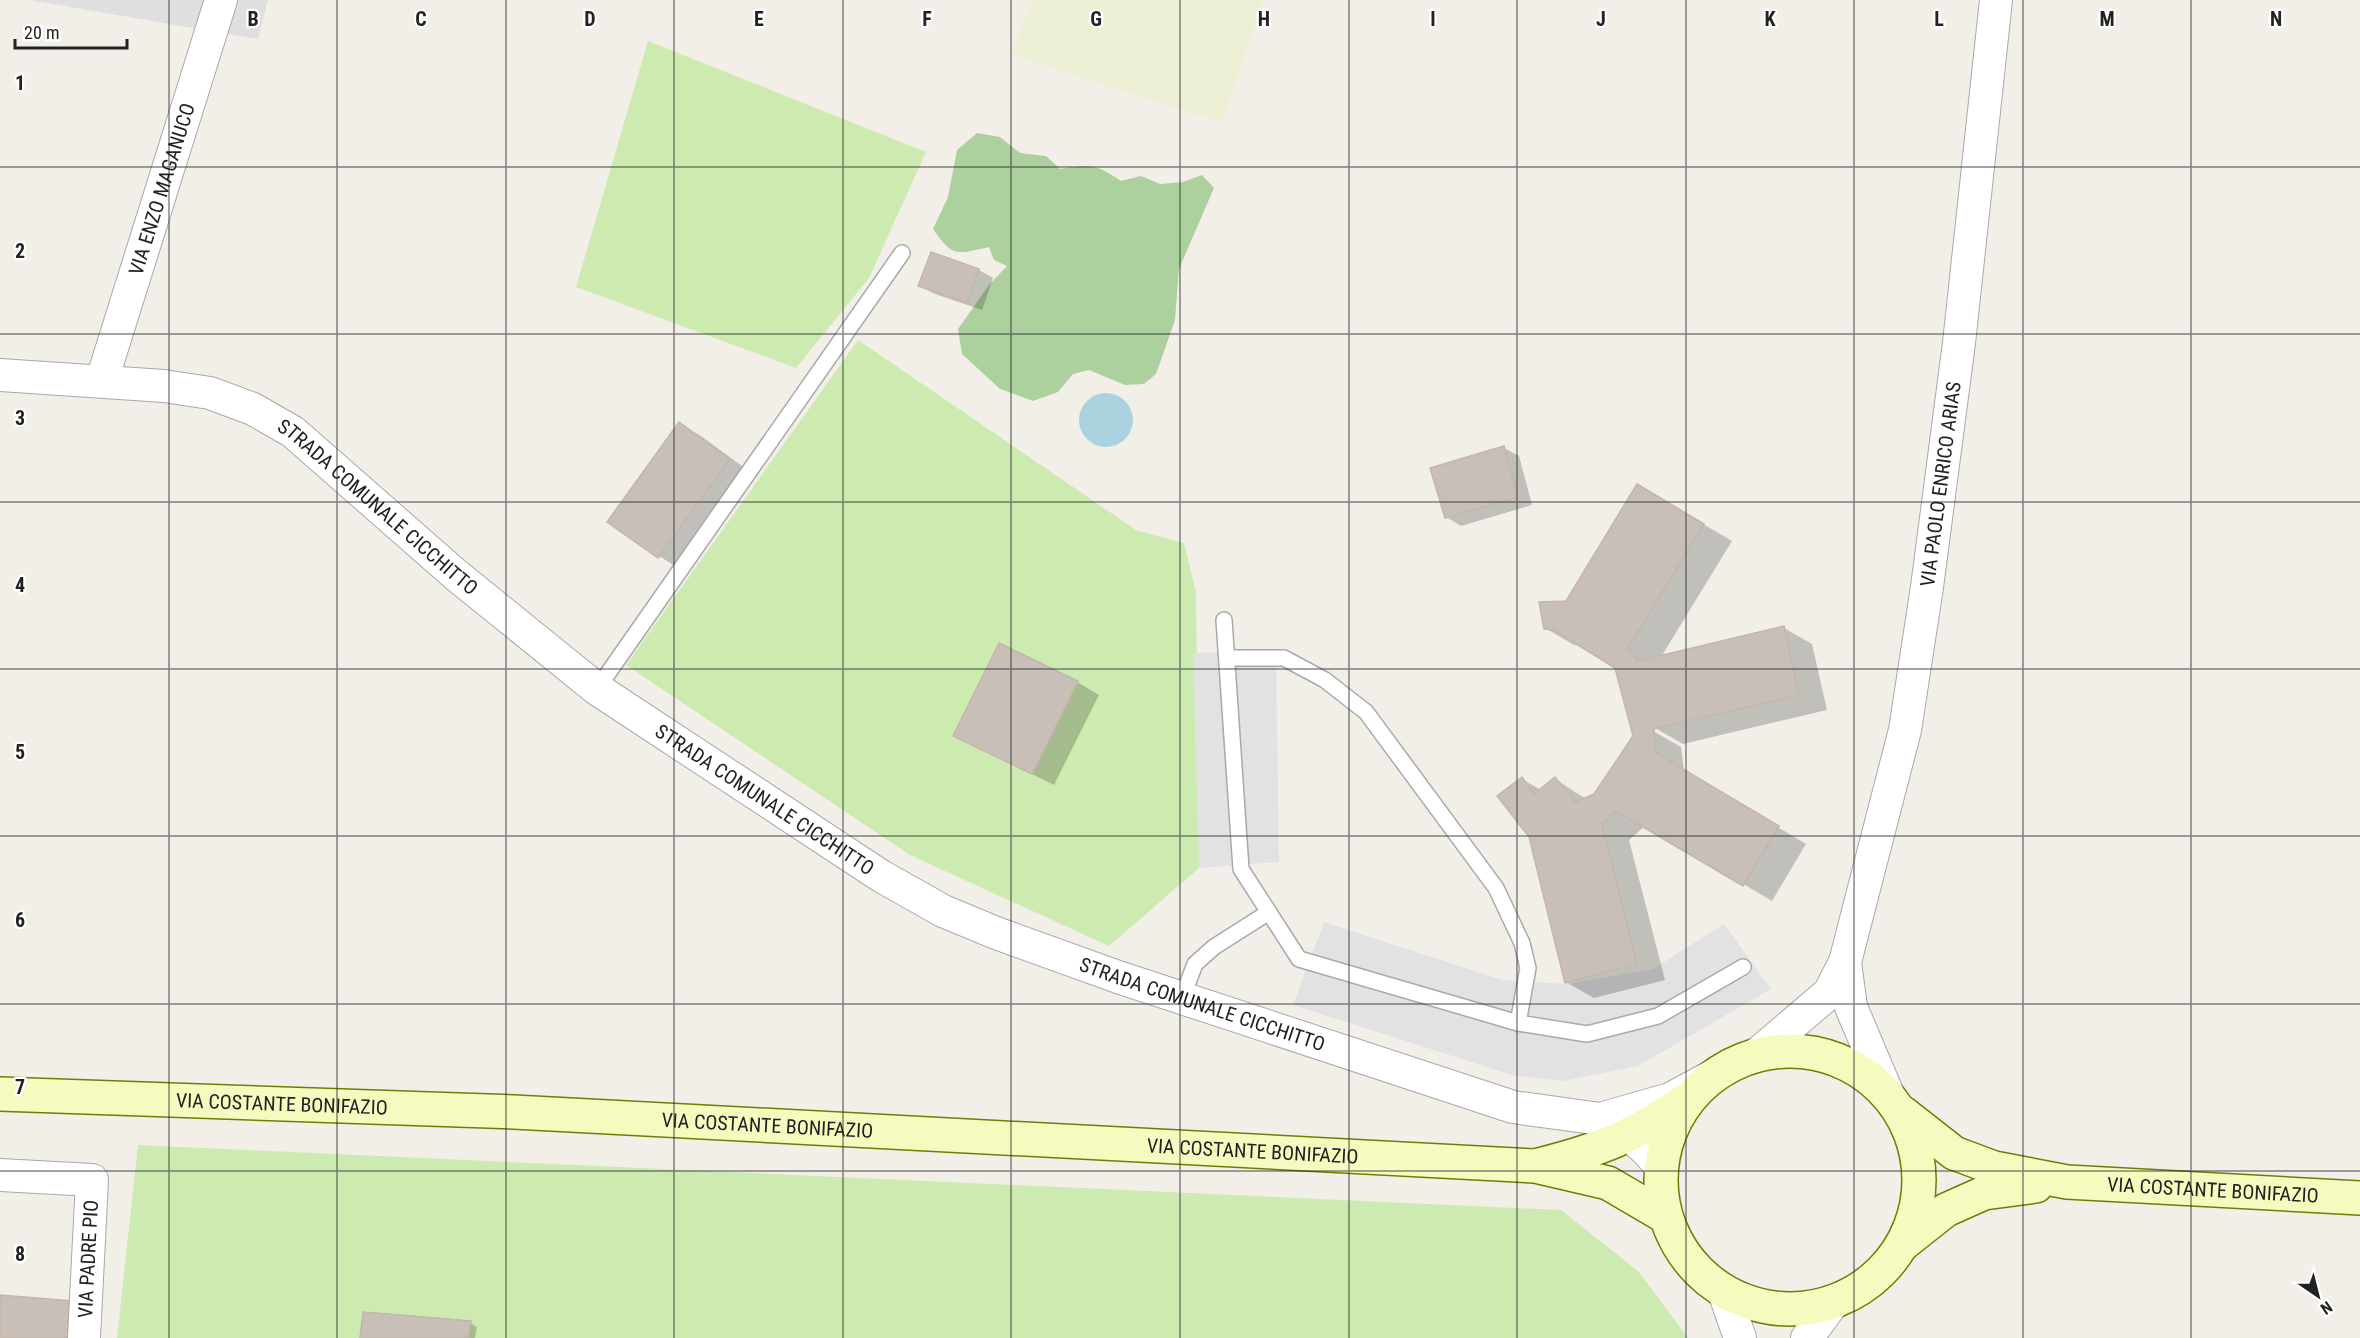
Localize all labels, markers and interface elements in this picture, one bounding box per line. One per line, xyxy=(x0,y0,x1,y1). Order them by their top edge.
text: B xyxy=(247,7,259,31)
text: C xyxy=(415,7,427,31)
text: D xyxy=(584,7,596,31)
text: E xyxy=(754,7,764,31)
text: F xyxy=(922,7,932,31)
text: G xyxy=(1090,7,1102,31)
text: H xyxy=(1258,7,1270,31)
text: I xyxy=(1430,7,1436,31)
text: J xyxy=(1596,7,1606,31)
text: K xyxy=(1764,7,1776,31)
text: L xyxy=(1934,7,1944,31)
text: M xyxy=(2099,7,2115,31)
text: N xyxy=(2270,7,2282,31)
scale bar xyxy=(15,12,128,50)
text: 20 m xyxy=(24,22,59,43)
text: 1 xyxy=(15,71,25,95)
street label: VIA ENZO MAGANUCO xyxy=(124,100,200,278)
text: 2 xyxy=(15,239,25,263)
street label: VIA PAOLO ENRICO ARIAS xyxy=(1915,380,1966,588)
text: 3 xyxy=(15,406,25,430)
street label: STRADA COMUNALE CICCHITTO xyxy=(274,414,483,600)
text: 4 xyxy=(15,573,25,597)
street label: STRADA COMUNALE CICCHITTO xyxy=(651,719,879,880)
text: 5 xyxy=(15,740,25,764)
text: 6 xyxy=(15,908,25,932)
street label: STRADA COMUNALE CICCHITTO xyxy=(1076,952,1328,1056)
text: 7 xyxy=(15,1075,25,1099)
street label: VIA COSTANTE BONIFAZIO xyxy=(176,1088,388,1120)
street label: VIA COSTANTE BONIFAZIO xyxy=(661,1108,874,1143)
street label: VIA COSTANTE BONIFAZIO xyxy=(1146,1133,1359,1169)
street label: VIA COSTANTE BONIFAZIO xyxy=(2106,1172,2319,1208)
street label: VIA PADRE PIO xyxy=(73,1199,103,1319)
text: 8 xyxy=(15,1242,25,1266)
north arrow xyxy=(2288,1266,2348,1326)
text: N xyxy=(2317,1297,2336,1318)

